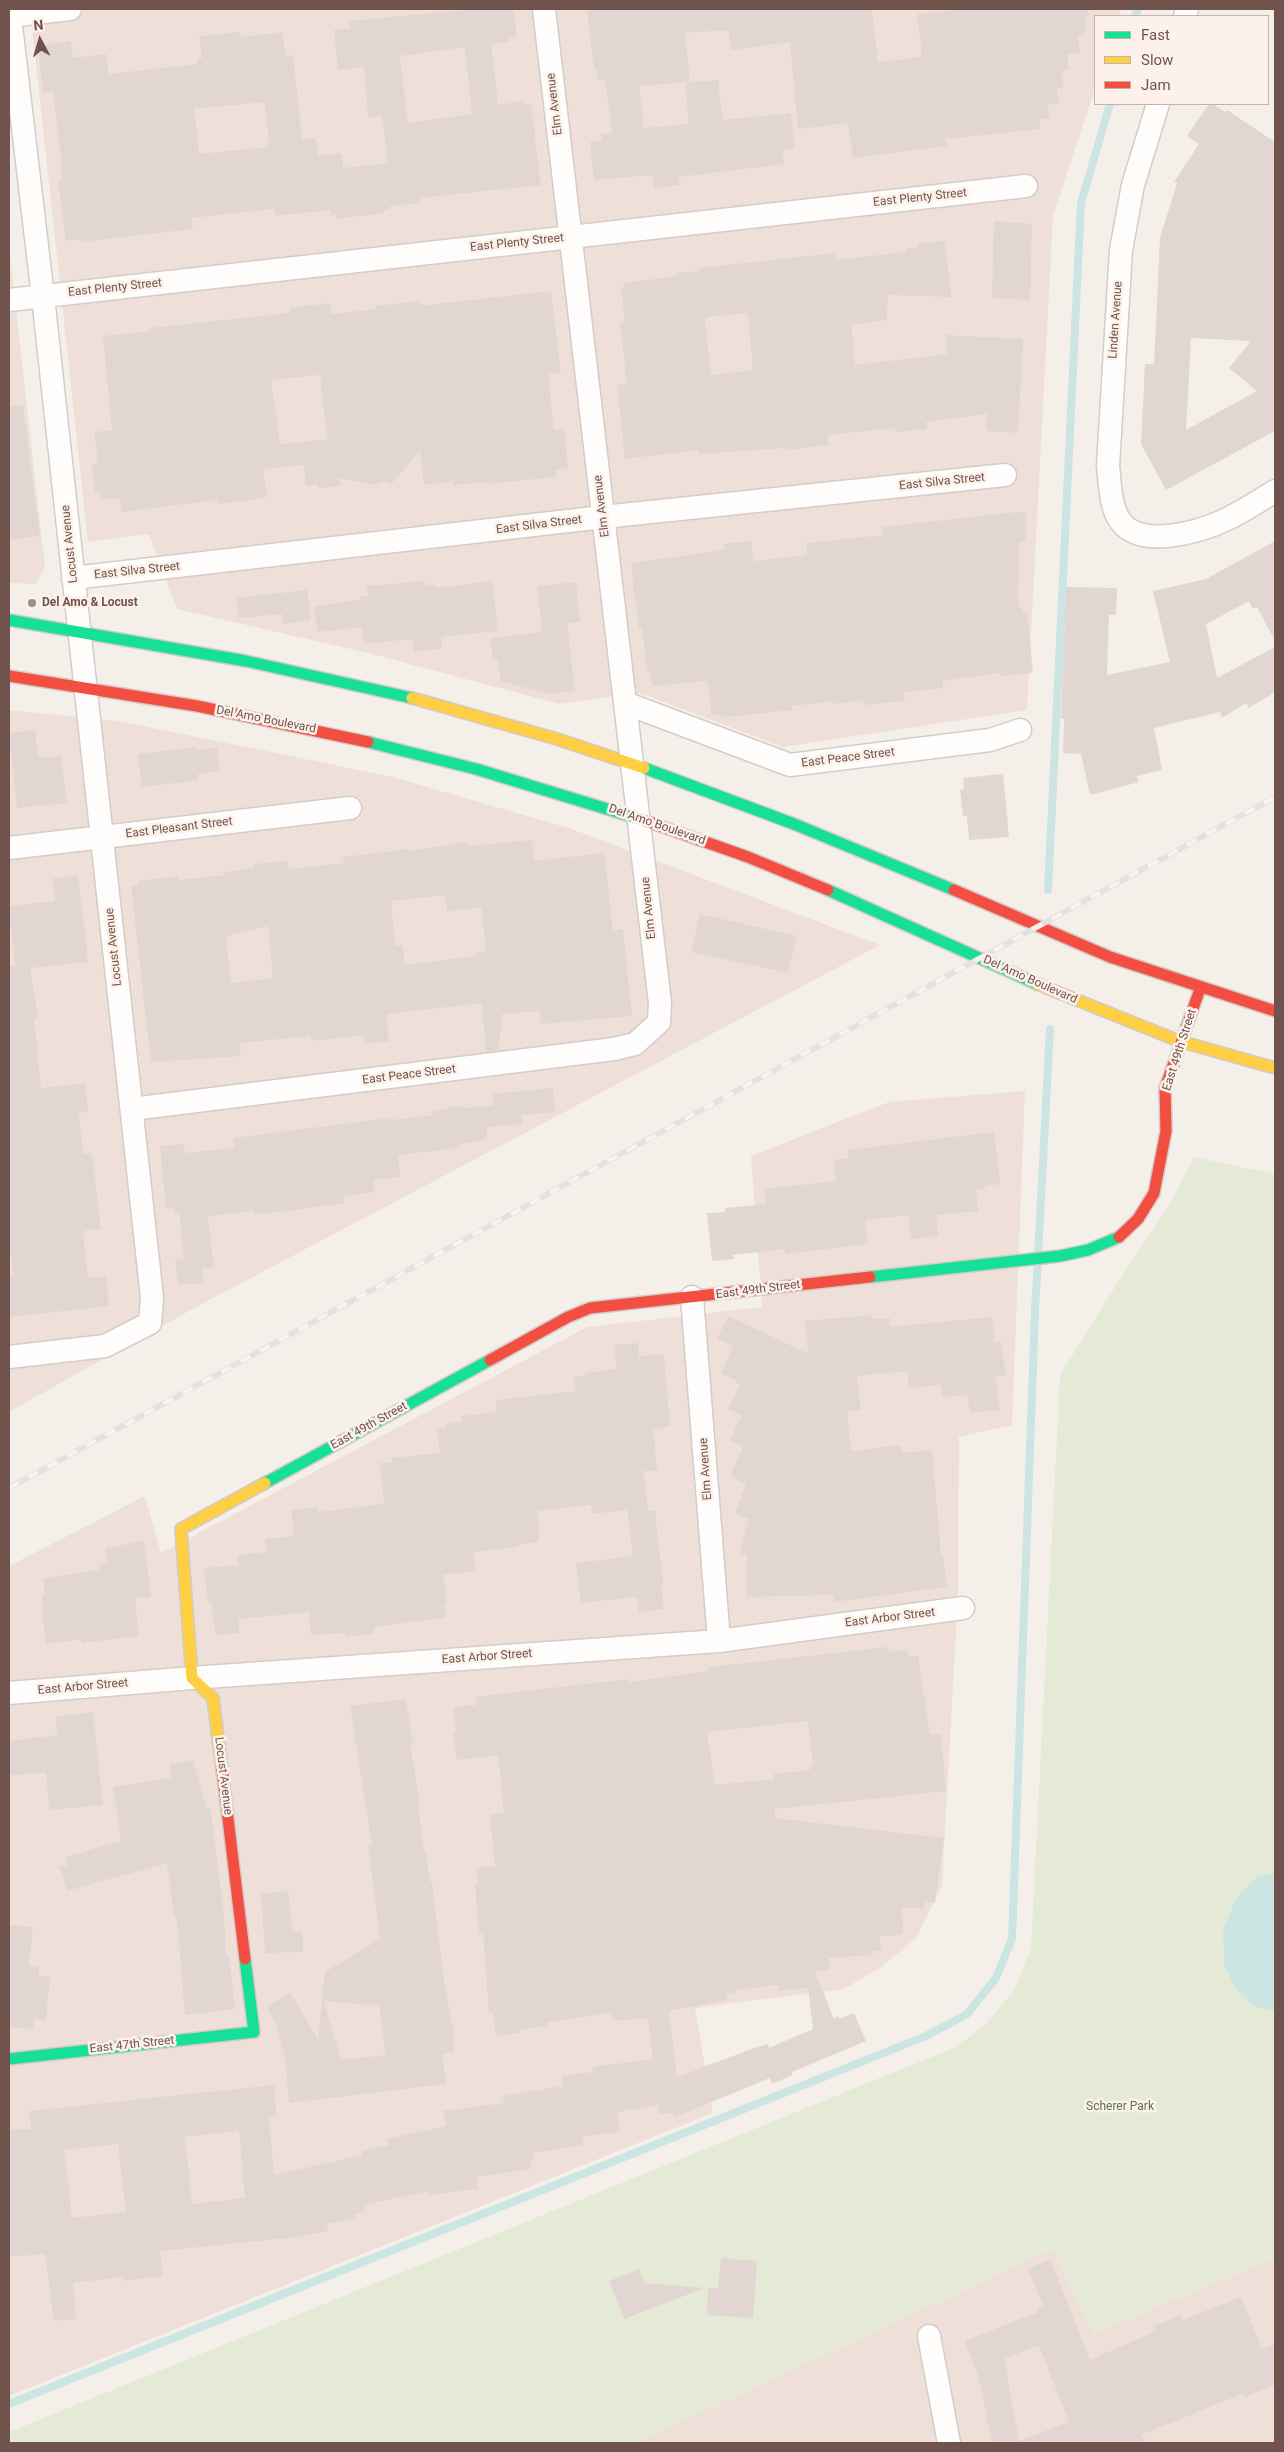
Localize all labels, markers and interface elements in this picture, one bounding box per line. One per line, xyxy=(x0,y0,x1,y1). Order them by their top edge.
north arrow xyxy=(15,15,65,65)
legend xyxy=(1094,15,1269,105)
text: N xyxy=(33,17,44,34)
text: Fast xyxy=(1141,26,1170,44)
text: Slow xyxy=(1141,51,1173,69)
street label: Elm Avenue xyxy=(544,72,566,136)
text: Jam xyxy=(1141,76,1171,94)
street label: East Plenty Street xyxy=(872,186,968,210)
street label: East Plenty Street xyxy=(469,231,565,255)
street label: East Plenty Street xyxy=(67,276,163,300)
street label: Linden Avenue xyxy=(1106,281,1126,359)
street label: East Silva Street xyxy=(898,470,986,494)
street label: Elm Avenue xyxy=(591,474,613,538)
street label: Locust Avenue xyxy=(59,504,81,584)
street label: East Silva Street xyxy=(495,513,583,537)
street label: East Silva Street xyxy=(93,559,181,583)
place label: Del Amo & Locust xyxy=(42,596,138,610)
marker: Del Amo & Locust xyxy=(26,597,38,609)
street label: Del Amo Boulevard xyxy=(215,703,317,737)
street label: East Peace Street xyxy=(800,745,896,771)
street label: Del Amo Boulevard xyxy=(607,802,707,848)
street label: East Pleasant Street xyxy=(125,814,233,842)
street label: Elm Avenue xyxy=(639,876,659,940)
street label: Locust Avenue xyxy=(103,907,125,987)
street label: Del Amo Boulevard xyxy=(981,953,1079,1007)
street label: East 49th Street xyxy=(1160,1007,1200,1093)
street label: East Peace Street xyxy=(361,1062,457,1088)
street label: East 49th Street xyxy=(715,1278,801,1302)
street label: East 49th Street xyxy=(328,1399,410,1453)
street label: Elm Avenue xyxy=(697,1437,715,1501)
street label: East Arbor Street xyxy=(844,1605,936,1631)
street label: East Arbor Street xyxy=(441,1647,533,1667)
street label: East Arbor Street xyxy=(37,1676,129,1698)
street label: Locust Avenue xyxy=(211,1736,235,1816)
street label: East 47th Street xyxy=(89,2033,175,2057)
park label: Scherer Park xyxy=(1086,2100,1154,2114)

